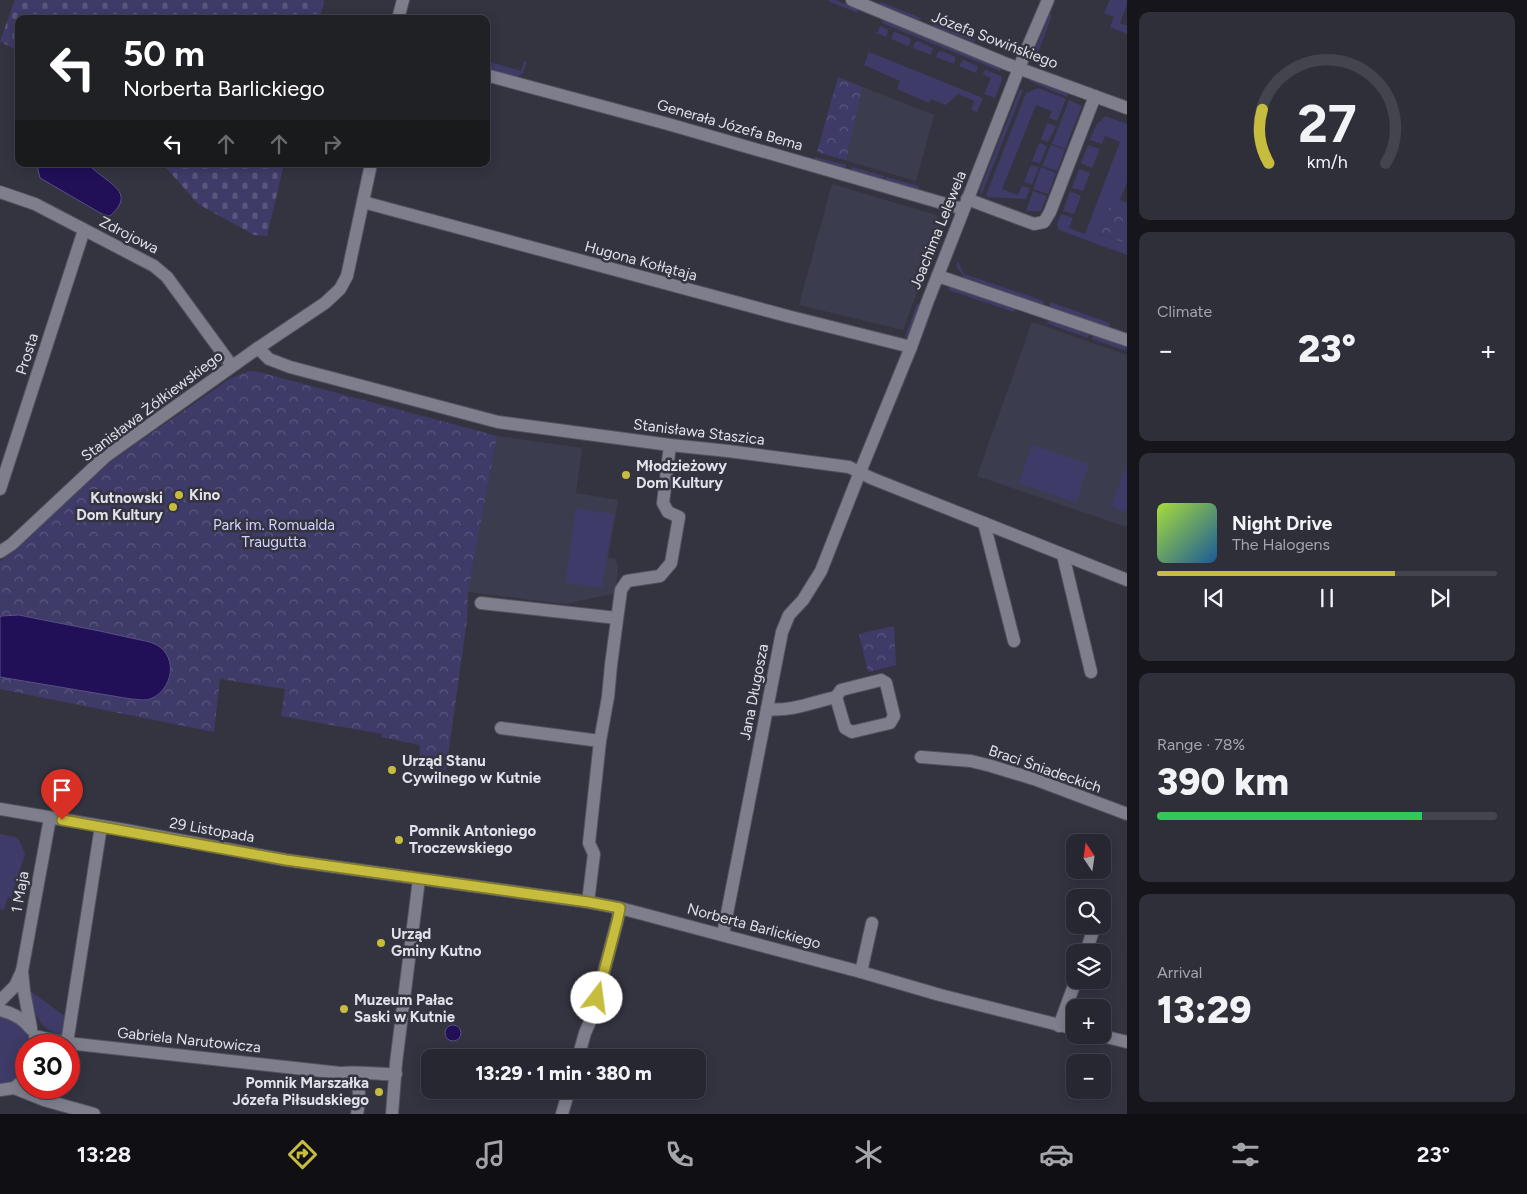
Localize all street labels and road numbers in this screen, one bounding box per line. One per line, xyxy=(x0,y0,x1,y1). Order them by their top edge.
street label: Józefa Sowińskiego xyxy=(929,8,1061,72)
street label: Generała Józefa Bema xyxy=(655,96,805,154)
street label: Joachima Lelewela xyxy=(906,168,970,292)
street label: Zdrojowa xyxy=(96,212,162,258)
street label: Hugona Kołłątaja xyxy=(583,237,699,285)
street label: Prosta xyxy=(12,331,42,377)
street label: Stanisława Żółkiewskiego xyxy=(78,347,227,465)
street label: Stanisława Staszica xyxy=(632,415,766,449)
street label: Jana Długosza xyxy=(736,642,772,742)
street label: Braci Śniadeckich xyxy=(986,741,1104,797)
street label: 29 Listopada xyxy=(168,814,256,846)
street label: 1 Maja xyxy=(7,870,33,914)
street label: Norberta Barlickiego xyxy=(685,899,823,953)
street label: Gabriela Narutowicza xyxy=(116,1023,262,1057)

